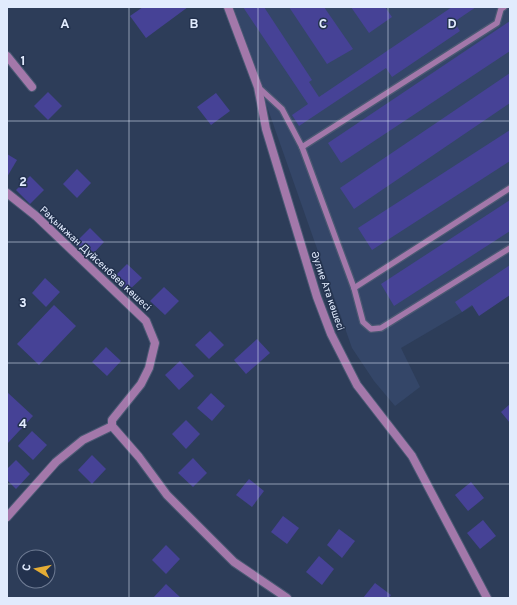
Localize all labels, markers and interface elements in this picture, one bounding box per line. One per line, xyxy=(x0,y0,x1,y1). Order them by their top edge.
text: A xyxy=(60,17,70,33)
text: B xyxy=(190,17,199,33)
text: C xyxy=(319,17,327,33)
text: D xyxy=(447,17,457,33)
text: 1 xyxy=(20,54,26,70)
text: 2 xyxy=(19,175,27,191)
street label: Рақымжан Дүйсенбаев көшесі xyxy=(37,204,153,314)
street label: Әулие Ата көшесі xyxy=(307,250,347,332)
text: 3 xyxy=(19,296,27,312)
text: 4 xyxy=(19,417,27,433)
north arrow xyxy=(16,549,56,589)
text: С xyxy=(20,563,35,572)

